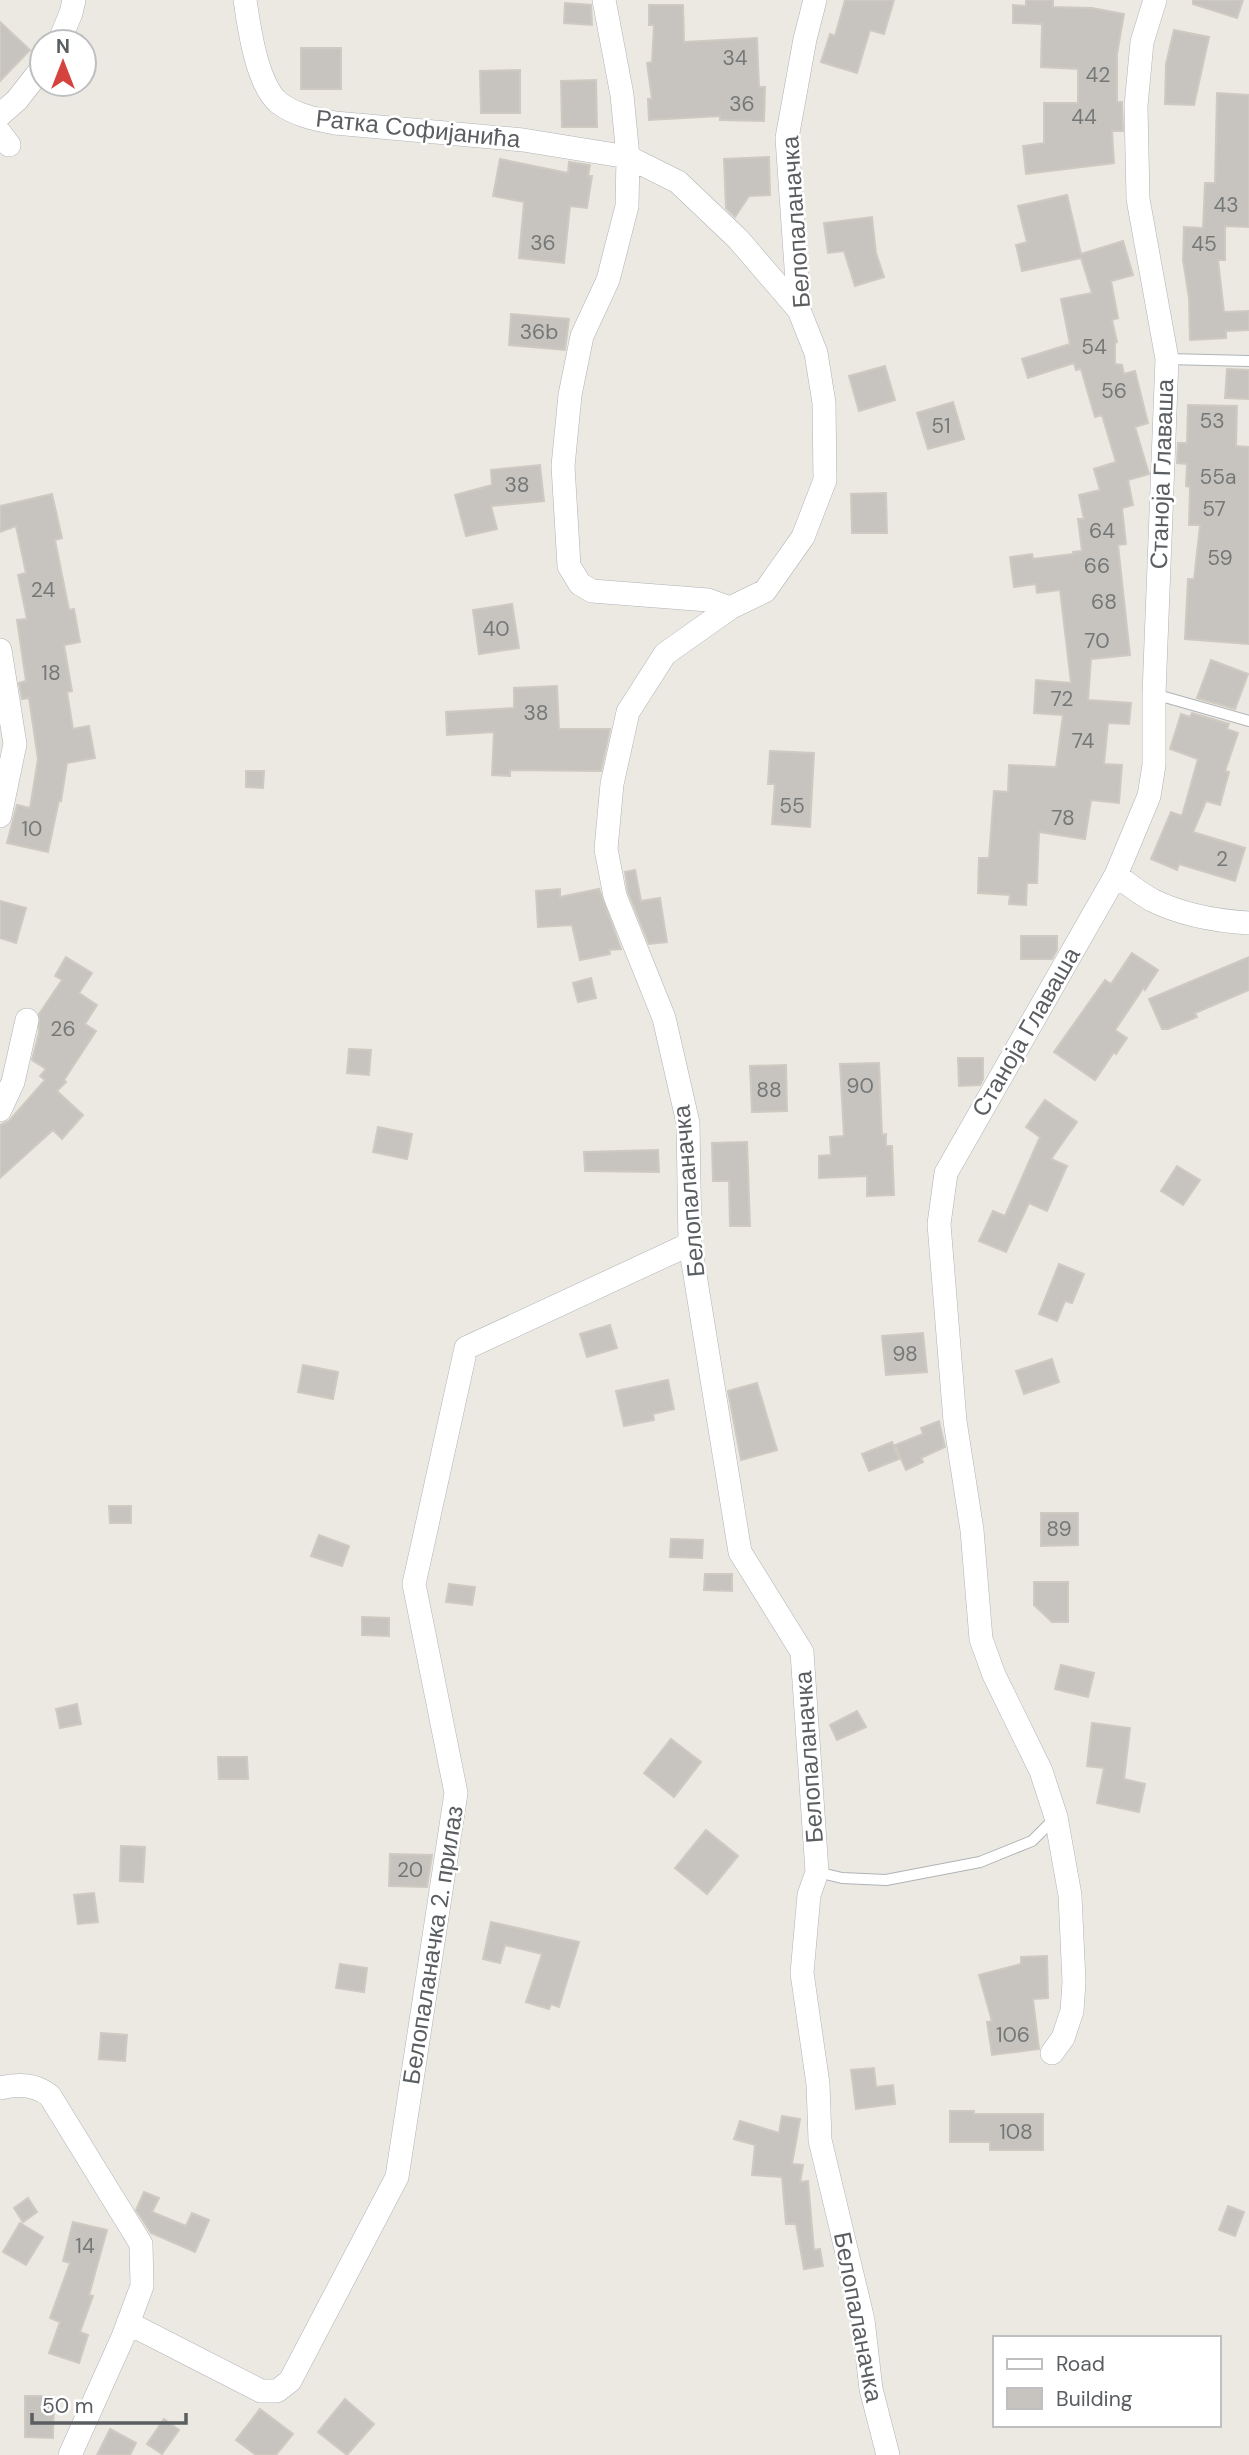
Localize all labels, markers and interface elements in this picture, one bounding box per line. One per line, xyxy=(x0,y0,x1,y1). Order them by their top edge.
north arrow xyxy=(28,28,98,98)
text: N xyxy=(56,34,70,59)
house number: 34 xyxy=(722,44,748,72)
house number: 42 xyxy=(1086,61,1110,89)
house number: 36 xyxy=(729,90,755,118)
street label: Ратка Софијанића xyxy=(314,102,523,155)
house number: 44 xyxy=(1071,103,1097,131)
street label: Белопаланачка xyxy=(774,134,817,309)
house number: 43 xyxy=(1213,191,1239,219)
house number: 36 xyxy=(530,229,556,257)
house number: 45 xyxy=(1191,230,1217,258)
house number: 36b xyxy=(520,318,558,346)
house number: 54 xyxy=(1081,333,1107,361)
house number: 56 xyxy=(1101,377,1127,405)
street label: Станоја Главаша xyxy=(1143,378,1180,570)
house number: 53 xyxy=(1199,407,1225,435)
house number: 51 xyxy=(931,412,951,440)
house number: 55a xyxy=(1199,463,1237,491)
house number: 38 xyxy=(504,471,530,499)
house number: 57 xyxy=(1202,495,1226,523)
house number: 64 xyxy=(1089,517,1115,545)
house number: 59 xyxy=(1207,544,1233,572)
house number: 66 xyxy=(1084,552,1110,580)
house number: 24 xyxy=(31,576,55,604)
house number: 68 xyxy=(1091,588,1117,616)
house number: 40 xyxy=(482,615,510,643)
house number: 70 xyxy=(1084,627,1110,655)
house number: 18 xyxy=(41,659,61,687)
house number: 72 xyxy=(1051,685,1073,713)
house number: 38 xyxy=(523,699,549,727)
house number: 74 xyxy=(1072,727,1095,755)
house number: 55 xyxy=(779,792,805,820)
house number: 78 xyxy=(1051,804,1075,832)
house number: 10 xyxy=(22,815,42,843)
house number: 2 xyxy=(1216,845,1228,873)
street label: Станоја Главаша xyxy=(965,941,1087,1122)
house number: 26 xyxy=(50,1015,76,1043)
house number: 90 xyxy=(846,1072,874,1100)
house number: 88 xyxy=(756,1076,782,1104)
street label: Белопаланачка xyxy=(665,1103,711,1278)
house number: 98 xyxy=(892,1340,918,1368)
house number: 89 xyxy=(1046,1515,1072,1543)
street label: Белопаланачка xyxy=(787,1669,830,1844)
street label: Белопаланачка 2. прилаз xyxy=(395,1803,470,2086)
house number: 20 xyxy=(397,1856,423,1884)
house number: 106 xyxy=(996,2021,1030,2049)
house number: 108 xyxy=(999,2118,1033,2146)
street label: Белопаланачка xyxy=(827,2229,890,2405)
house number: 14 xyxy=(75,2232,95,2260)
legend xyxy=(993,2336,1221,2427)
text: Road xyxy=(1056,2350,1105,2378)
scale bar xyxy=(32,2382,186,2426)
text: Building xyxy=(1056,2385,1133,2413)
text: 50 m xyxy=(42,2392,93,2420)

